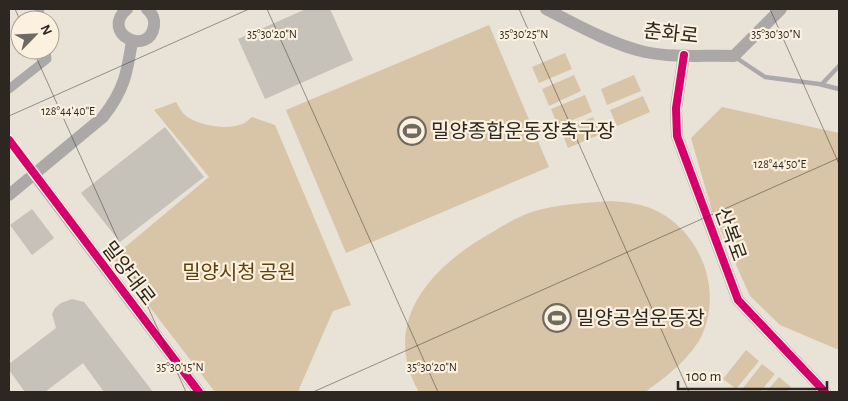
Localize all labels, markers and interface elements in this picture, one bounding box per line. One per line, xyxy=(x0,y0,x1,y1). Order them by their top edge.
north arrow xyxy=(10,10,60,60)
street label: 춘화로 xyxy=(642,20,699,47)
text: N xyxy=(38,23,54,37)
text: 35°30'20"N xyxy=(247,28,297,40)
text: 35°30'25"N xyxy=(500,28,548,40)
text: 35°30'30"N xyxy=(751,28,801,40)
text: 128°44'40"E xyxy=(41,105,95,117)
sports icon: 밀양종합운동장축구장 xyxy=(397,116,427,146)
place label: 밀양종합운동장축구장 xyxy=(431,121,615,142)
text: 128°44'50"E xyxy=(754,158,807,170)
street label: 산복로 xyxy=(711,205,750,264)
street label: 밀양대로 xyxy=(98,238,159,309)
park label: 밀양시청 공원 xyxy=(182,262,296,283)
sports icon: 밀양공설운동장 xyxy=(542,303,572,333)
place label: 밀양공설운동장 xyxy=(576,308,705,329)
scale bar xyxy=(678,358,827,390)
text: 35°30'15"N xyxy=(156,361,204,373)
text: 35°30'20"N xyxy=(407,361,457,373)
text: 100 m xyxy=(686,369,721,384)

